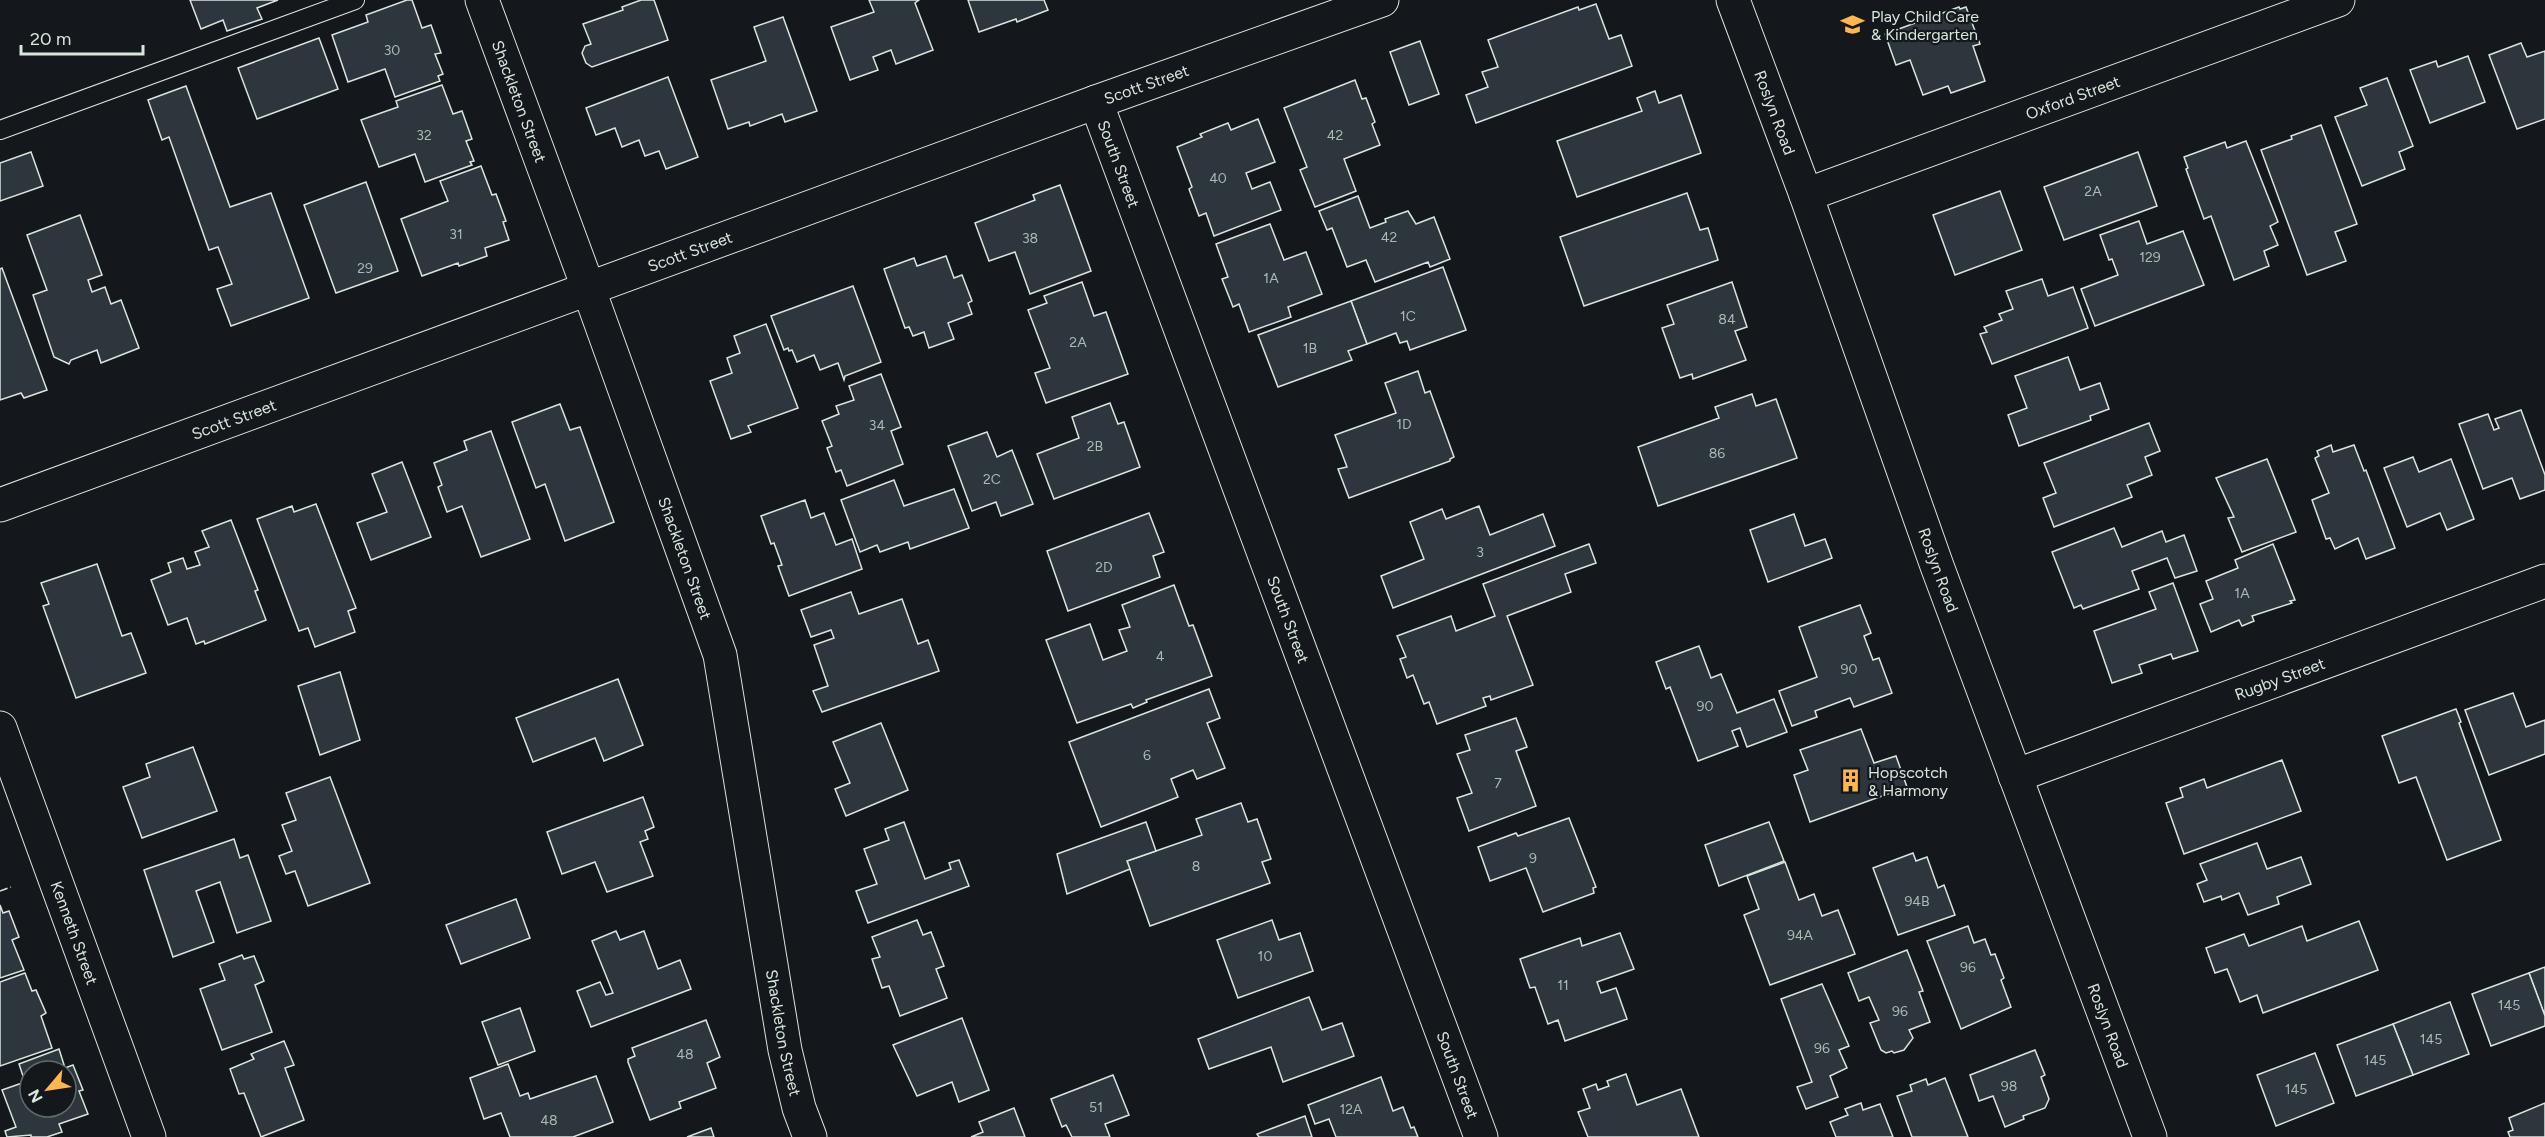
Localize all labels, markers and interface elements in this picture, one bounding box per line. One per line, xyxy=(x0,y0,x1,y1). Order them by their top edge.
place label: Play Child Care & Kindergarten xyxy=(1871,7,1979,44)
school or university icon: Play Child Care & Kindergarten xyxy=(1840,12,1866,38)
scale bar xyxy=(21,18,142,56)
text: 20 m xyxy=(30,28,71,50)
street label: Shackleton Street xyxy=(488,38,551,165)
house number: 30 xyxy=(384,42,400,59)
street label: Scott Street xyxy=(1101,60,1191,108)
street label: Roslyn Road xyxy=(1751,68,1799,157)
street label: Oxford Street xyxy=(2023,71,2122,123)
street label: South Street xyxy=(1094,117,1144,210)
house number: 32 xyxy=(416,127,432,144)
house number: 42 xyxy=(1327,127,1343,144)
house number: 40 xyxy=(1209,170,1227,187)
house number: 2A xyxy=(2084,183,2102,200)
house number: 31 xyxy=(449,226,463,243)
street label: Scott Street xyxy=(645,227,735,276)
house number: 42 xyxy=(1381,229,1397,246)
house number: 38 xyxy=(1022,230,1038,247)
house number: 129 xyxy=(2139,249,2161,266)
house number: 29 xyxy=(357,260,373,277)
house number: 1A xyxy=(1263,270,1279,287)
house number: 1C xyxy=(1400,308,1416,325)
house number: 84 xyxy=(1718,311,1736,328)
house number: 2A xyxy=(1069,334,1087,351)
house number: 1B xyxy=(1303,340,1317,357)
street label: Scott Street xyxy=(189,395,279,443)
house number: 1D xyxy=(1396,416,1412,433)
house number: 34 xyxy=(869,417,885,434)
house number: 2B xyxy=(1087,438,1103,455)
house number: 86 xyxy=(1709,445,1725,462)
house number: 2C xyxy=(983,471,1001,488)
street label: Shackleton Street xyxy=(655,494,716,622)
street label: Roslyn Road xyxy=(1915,525,1963,615)
house number: 3 xyxy=(1476,544,1484,561)
house number: 2D xyxy=(1095,559,1113,576)
street label: South Street xyxy=(1264,573,1313,666)
house number: 1A xyxy=(2234,585,2250,602)
house number: 4 xyxy=(1156,648,1165,665)
street label: Rugby Street xyxy=(2232,653,2327,704)
house number: 90 xyxy=(1841,661,1857,678)
house number: 90 xyxy=(1697,698,1713,715)
house number: 6 xyxy=(1143,747,1151,764)
place label: Hopscotch & Harmony xyxy=(1868,763,1949,800)
building icon: Hopscotch & Harmony xyxy=(1837,768,1863,794)
house number: 7 xyxy=(1494,775,1502,792)
house number: 9 xyxy=(1529,850,1537,867)
house number: 8 xyxy=(1192,858,1200,875)
street label: Kenneth Street xyxy=(47,878,102,987)
house number: 94B xyxy=(1904,893,1930,910)
house number: 94A xyxy=(1787,927,1814,944)
house number: 10 xyxy=(1258,948,1272,965)
house number: 96 xyxy=(1960,959,1976,976)
street label: Shackleton Street xyxy=(762,968,805,1098)
house number: 11 xyxy=(1557,977,1569,994)
street label: Roslyn Road xyxy=(2084,981,2133,1070)
house number: 145 xyxy=(2498,997,2520,1014)
house number: 96 xyxy=(1892,1003,1908,1020)
street label: South Street xyxy=(1433,1029,1483,1121)
house number: 145 xyxy=(2420,1031,2442,1048)
house number: 96 xyxy=(1814,1040,1830,1057)
house number: 48 xyxy=(676,1046,694,1063)
house number: 145 xyxy=(2364,1052,2386,1069)
north arrow xyxy=(18,1059,78,1119)
house number: 98 xyxy=(2001,1078,2017,1095)
house number: 145 xyxy=(2285,1081,2307,1098)
text: N xyxy=(24,1086,47,1106)
house number: 51 xyxy=(1089,1099,1103,1116)
house number: 12A xyxy=(1339,1101,1363,1118)
house number: 48 xyxy=(540,1112,558,1129)

